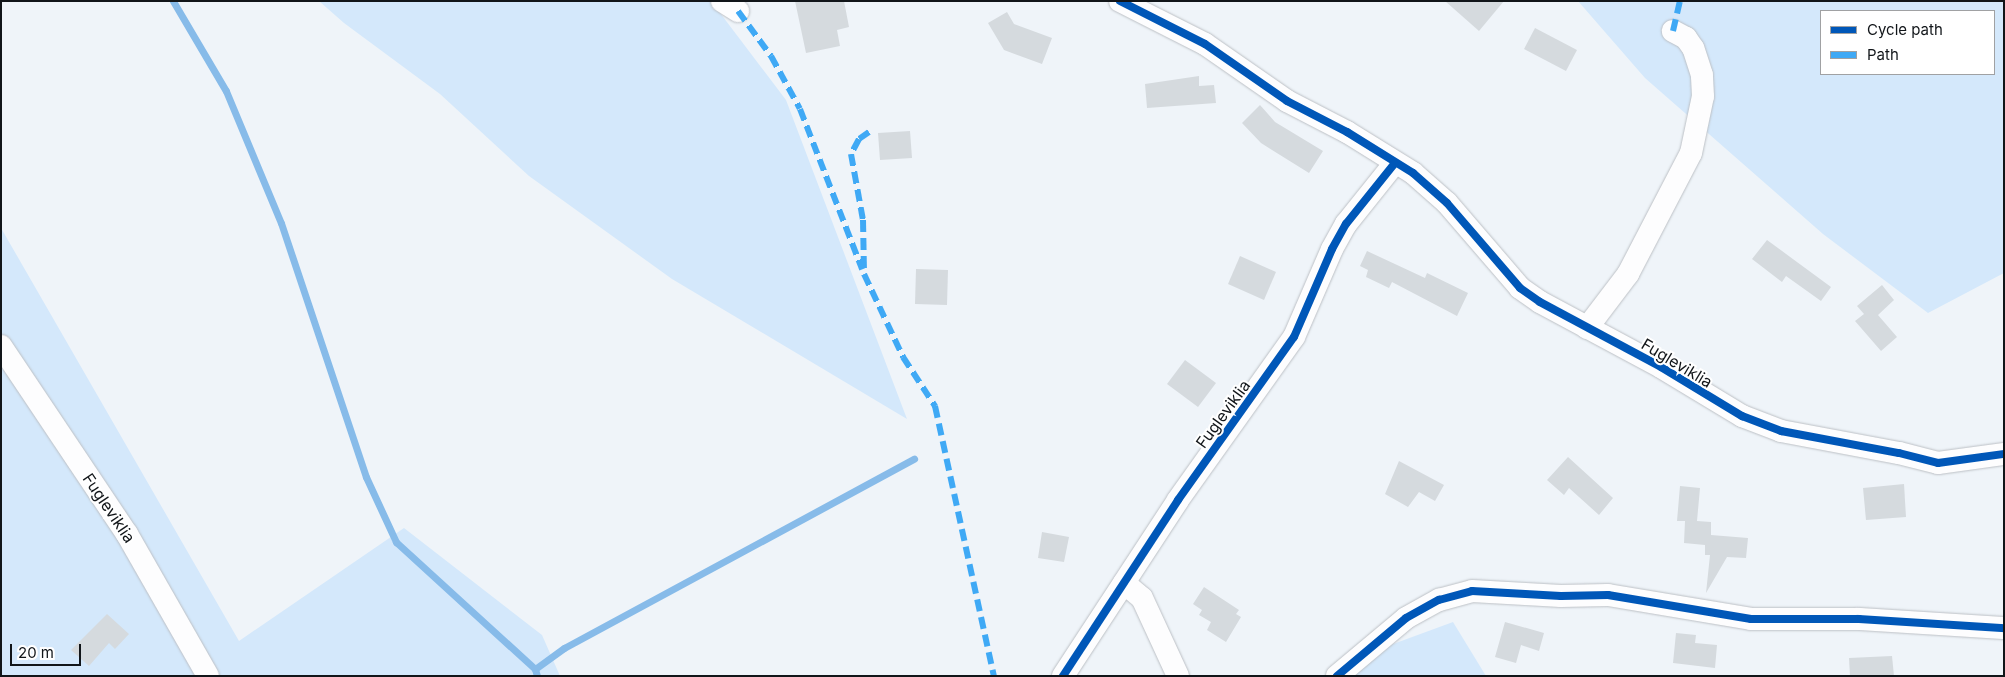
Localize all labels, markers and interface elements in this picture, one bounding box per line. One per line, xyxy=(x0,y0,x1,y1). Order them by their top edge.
legend xyxy=(1820,10,1995,75)
text: Cycle path xyxy=(1867,20,1943,39)
text: Path xyxy=(1867,45,1899,64)
street label: Fugleviklia xyxy=(1638,334,1716,392)
street label: Fugleviklia xyxy=(1192,376,1254,452)
street label: Fugleviklia xyxy=(79,470,139,546)
scale bar xyxy=(12,634,84,666)
text: 20 m xyxy=(18,643,54,662)

